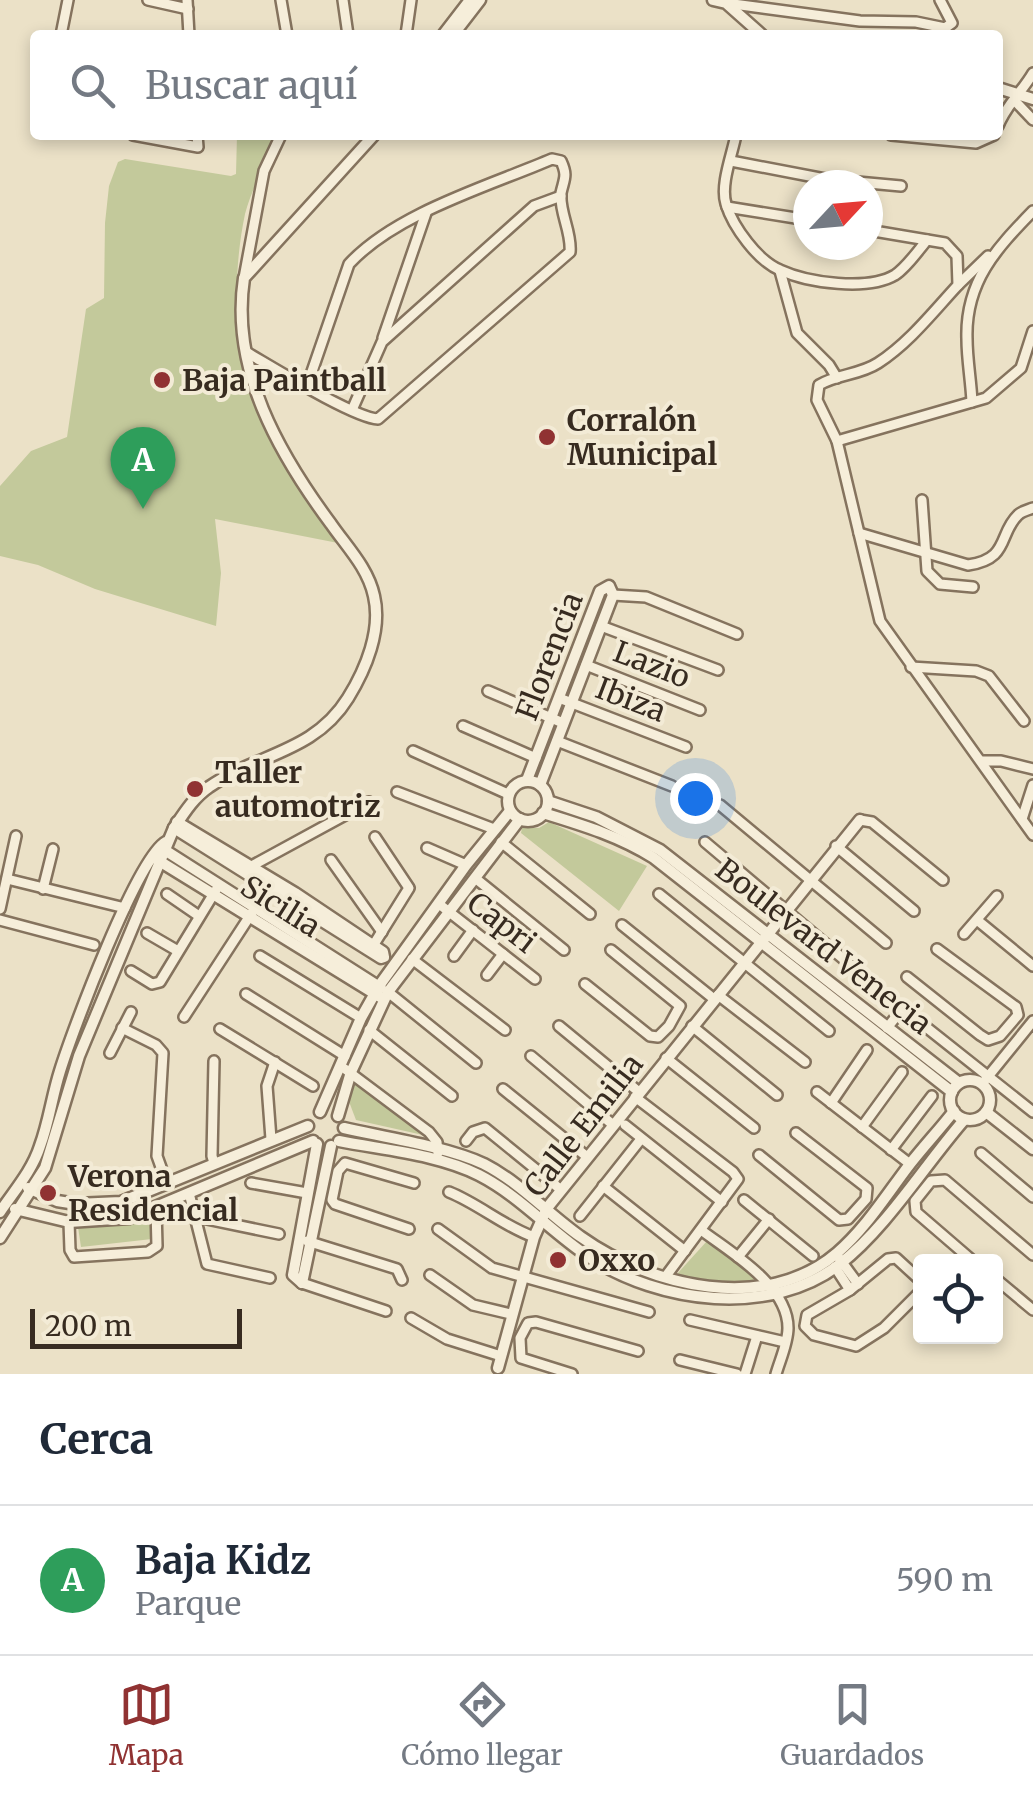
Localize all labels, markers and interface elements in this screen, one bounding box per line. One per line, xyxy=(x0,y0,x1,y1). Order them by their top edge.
search box xyxy=(30,30,1003,140)
icon: search xyxy=(65,58,120,113)
text: Buscar aquí xyxy=(145,62,357,109)
north arrow xyxy=(793,170,883,260)
place label: Baja Paintball xyxy=(182,361,387,399)
marker: Baja Paintball xyxy=(151,369,173,391)
place label: Corralón Municipal xyxy=(567,401,717,473)
pin: A xyxy=(110,426,176,509)
marker: Corralón Municipal xyxy=(536,426,558,448)
street label: Florencia xyxy=(507,587,591,725)
street label: Lazio xyxy=(608,632,696,696)
street label: Ibiza xyxy=(591,668,671,730)
place label: Taller automotriz xyxy=(215,753,381,825)
your location xyxy=(670,773,721,824)
marker: Taller automotriz xyxy=(184,778,206,800)
street label: Boulevard Venecia xyxy=(708,850,940,1042)
street label: Sicilia xyxy=(234,867,328,945)
street label: Capri xyxy=(460,883,544,961)
street label: Calle Emilia xyxy=(515,1046,651,1204)
place label: Verona Residencial xyxy=(67,1157,239,1229)
marker: Verona Residencial xyxy=(37,1182,59,1204)
place label: Oxxo xyxy=(578,1241,655,1279)
marker: Oxxo xyxy=(547,1249,569,1271)
map controls xyxy=(913,1254,1003,1344)
button: locate xyxy=(913,1254,1003,1344)
scale bar xyxy=(30,1304,242,1348)
text: 200 m xyxy=(45,1308,132,1344)
text: Cerca xyxy=(40,1413,153,1465)
text: Baja Kidz xyxy=(135,1537,311,1584)
text: A xyxy=(61,1560,84,1600)
text: 590 m xyxy=(896,1560,993,1600)
text: Parque xyxy=(135,1584,241,1624)
tab: Mapa xyxy=(109,1677,184,1773)
tab: Cómo llegar xyxy=(401,1677,563,1773)
tab: Guardados xyxy=(780,1677,924,1773)

